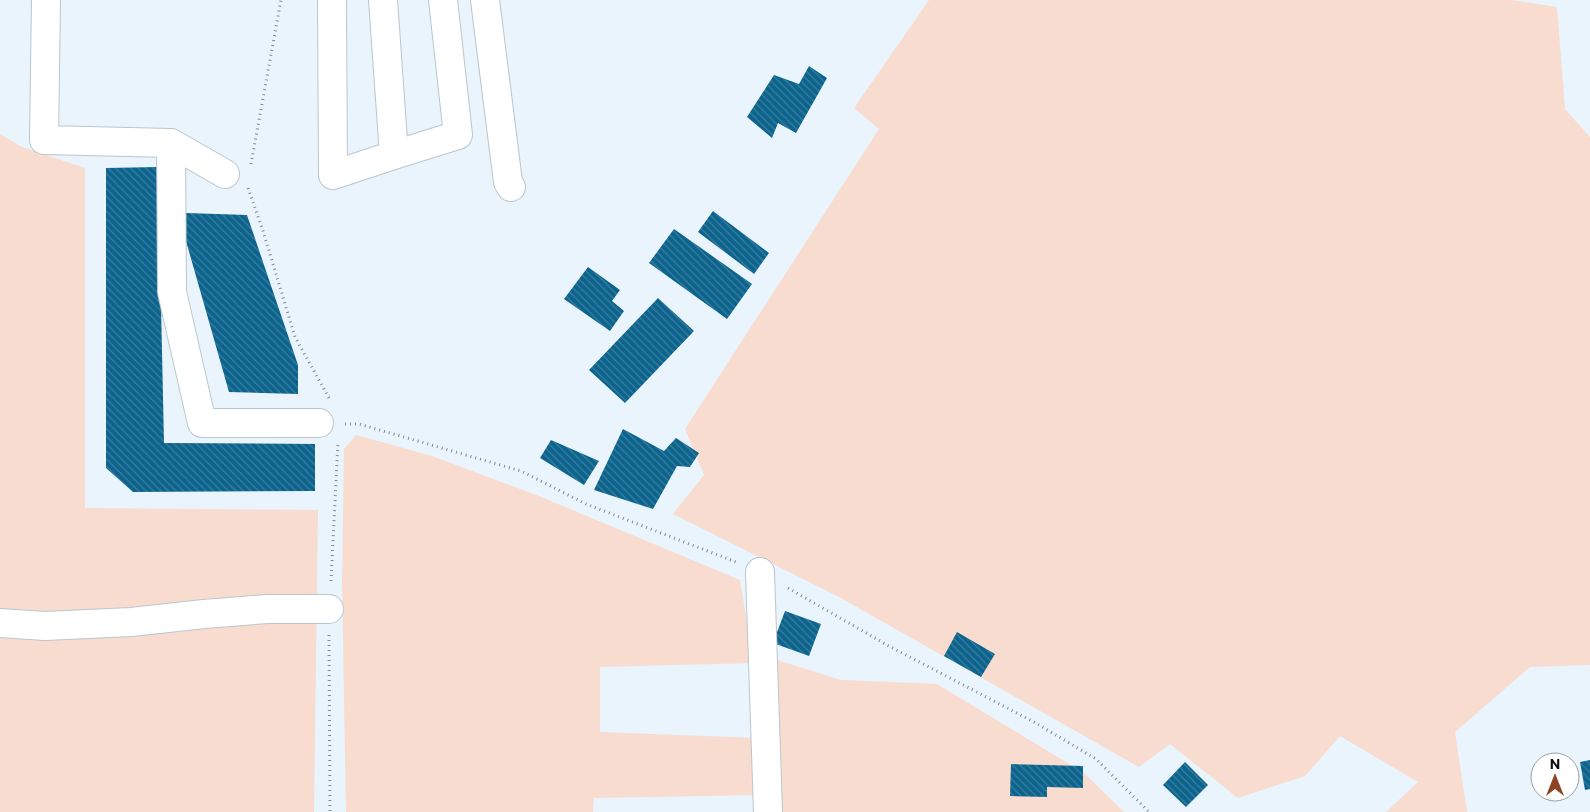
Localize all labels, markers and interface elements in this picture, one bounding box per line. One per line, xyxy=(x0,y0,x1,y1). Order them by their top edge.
north arrow xyxy=(1530,752,1580,802)
text: N xyxy=(1550,755,1560,772)

